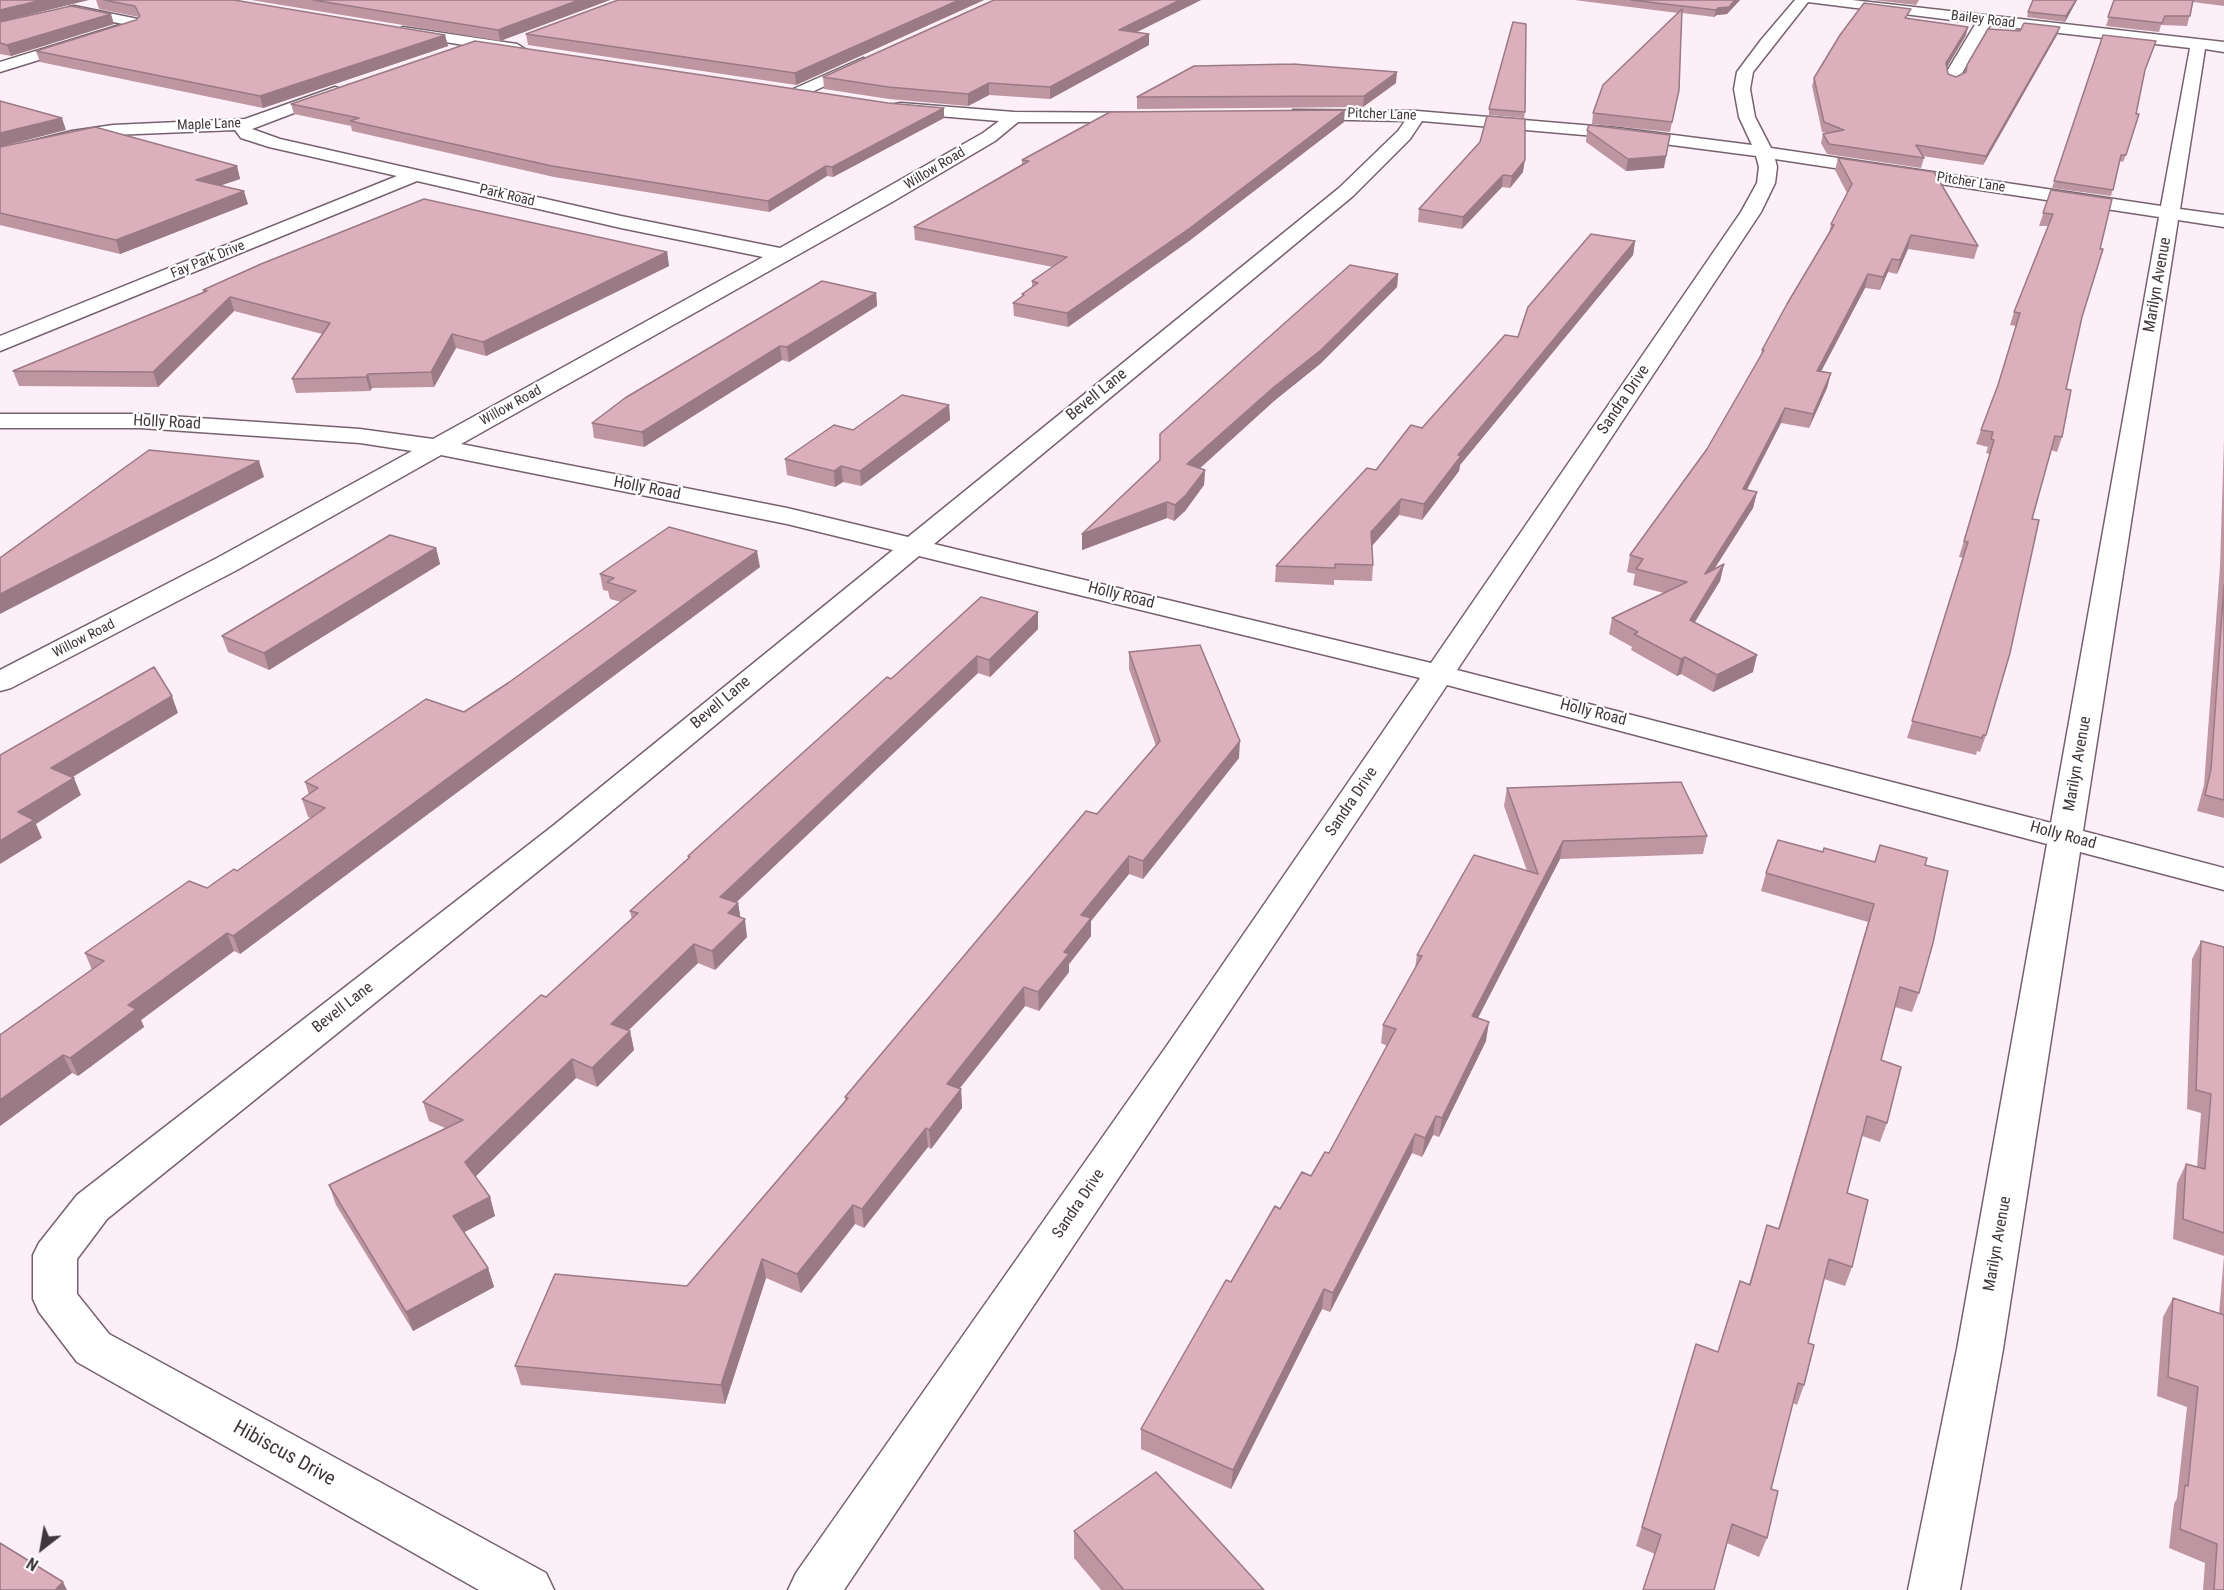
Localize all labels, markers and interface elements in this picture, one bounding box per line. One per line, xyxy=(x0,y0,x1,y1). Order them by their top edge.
street label: Bailey Road xyxy=(1950,8,2016,32)
street label: Pitcher Lane xyxy=(1347,105,1417,125)
street label: Maple Lane xyxy=(177,115,241,135)
street label: Willow Road xyxy=(902,144,968,194)
street label: Pitcher Lane xyxy=(1936,169,2006,197)
street label: Park Road xyxy=(478,181,536,211)
street label: Marilyn Avenue xyxy=(2140,236,2176,334)
street label: Fay Park Drive xyxy=(169,238,247,282)
street label: Sandra Drive xyxy=(1594,362,1654,438)
street label: Bevell Lane xyxy=(1063,365,1131,425)
street label: Willow Road xyxy=(477,382,545,430)
street label: Holly Road xyxy=(133,412,201,434)
street label: Holly Road xyxy=(612,473,682,505)
street label: Holly Road xyxy=(1086,578,1156,614)
street label: Willow Road xyxy=(50,616,118,662)
street label: Bevell Lane xyxy=(687,673,755,733)
street label: Holly Road xyxy=(1558,695,1628,731)
street label: Marilyn Avenue xyxy=(2060,715,2096,813)
street label: Sandra Drive xyxy=(1322,764,1382,840)
street label: Holly Road xyxy=(2028,818,2098,854)
street label: Bevell Lane xyxy=(309,978,377,1038)
street label: Sandra Drive xyxy=(1049,1166,1109,1242)
street label: Marilyn Avenue xyxy=(1980,1195,2016,1293)
street label: Hibiscus Drive xyxy=(229,1416,339,1492)
north arrow xyxy=(12,1518,72,1578)
text: N xyxy=(23,1553,42,1575)

